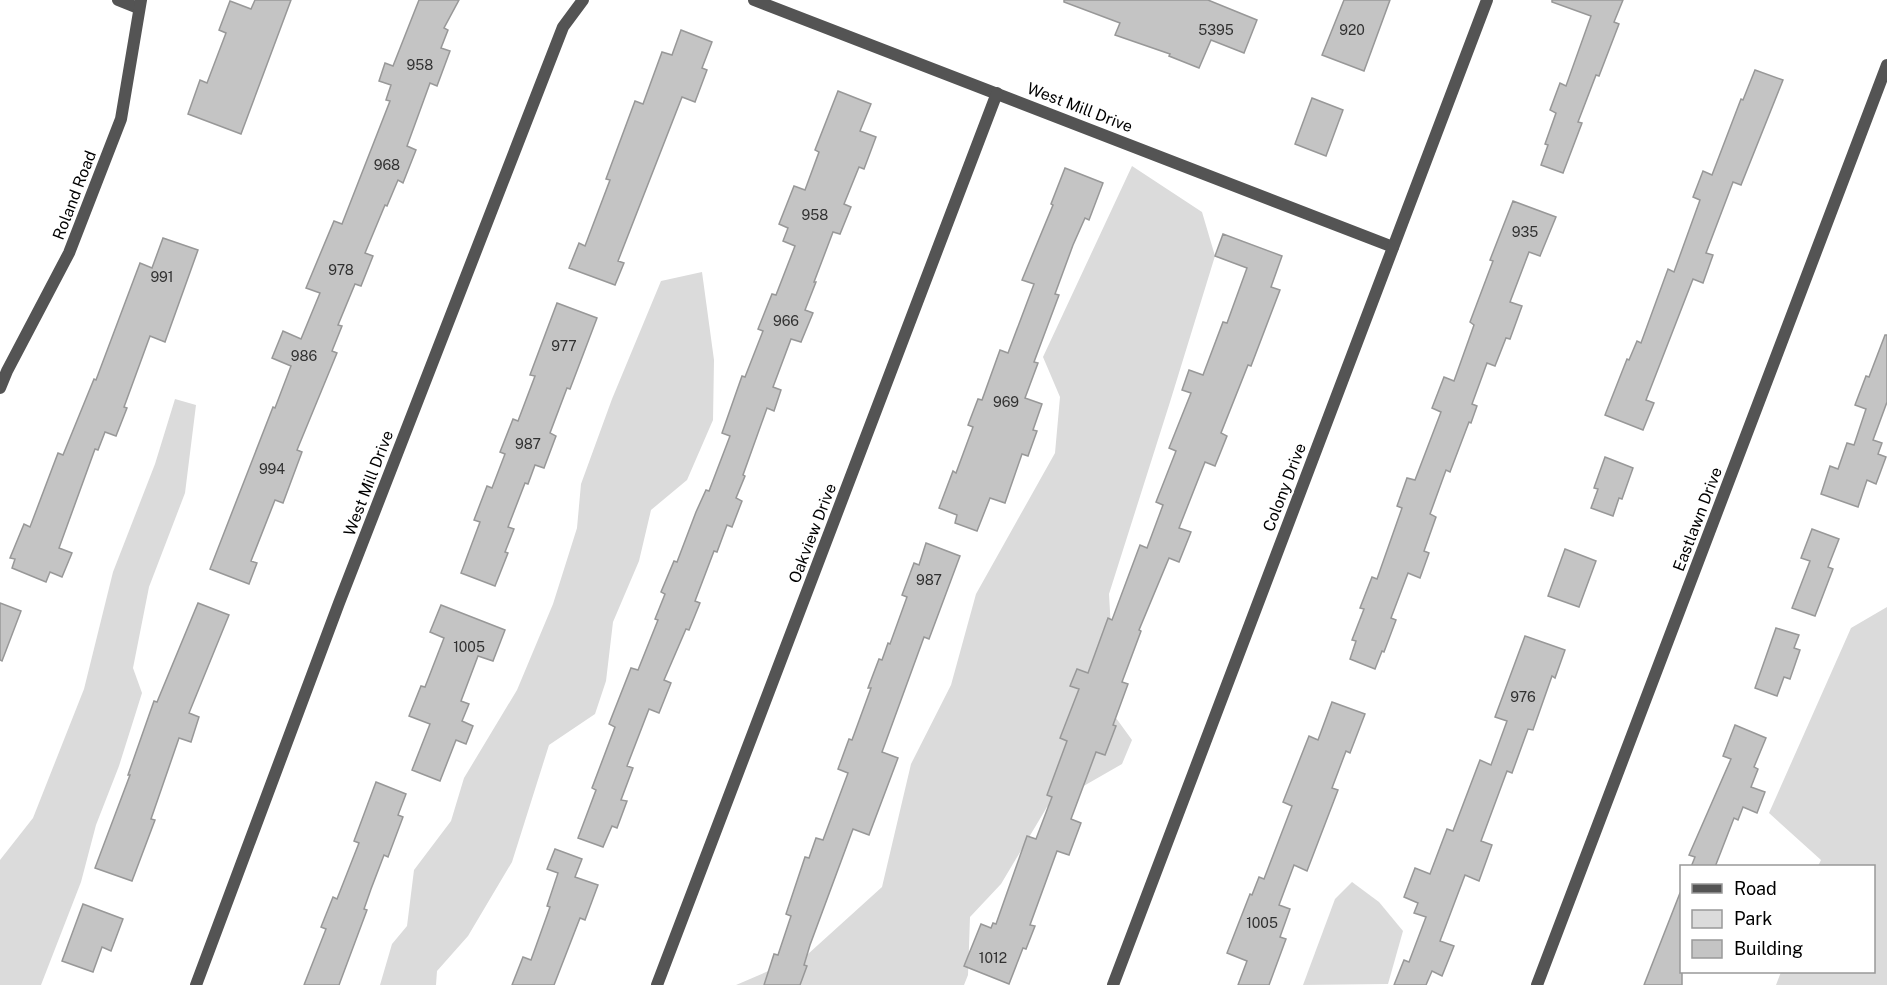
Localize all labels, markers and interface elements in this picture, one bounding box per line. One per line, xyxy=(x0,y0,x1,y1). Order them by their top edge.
house number: 5395 xyxy=(1198,22,1234,38)
house number: 920 xyxy=(1339,22,1365,38)
house number: 958 xyxy=(407,57,433,73)
street label: West Mill Drive xyxy=(1024,79,1135,136)
street label: Roland Road xyxy=(49,148,100,242)
house number: 968 xyxy=(374,157,400,173)
house number: 958 xyxy=(802,207,828,223)
house number: 935 xyxy=(1512,224,1538,240)
house number: 978 xyxy=(328,262,354,278)
house number: 991 xyxy=(150,269,174,285)
house number: 966 xyxy=(773,313,799,329)
house number: 977 xyxy=(551,338,577,354)
house number: 986 xyxy=(291,348,317,364)
house number: 969 xyxy=(993,394,1019,410)
street label: West Mill Drive xyxy=(340,428,397,539)
house number: 987 xyxy=(515,436,541,452)
street label: Colony Drive xyxy=(1259,440,1310,534)
house number: 994 xyxy=(259,461,285,477)
street label: Eastlawn Drive xyxy=(1669,464,1726,574)
street label: Oakview Drive xyxy=(785,481,840,586)
house number: 987 xyxy=(916,572,942,588)
house number: 1005 xyxy=(453,639,485,655)
house number: 976 xyxy=(1510,689,1536,705)
legend xyxy=(1680,865,1875,973)
text: Road xyxy=(1734,878,1777,899)
text: Park xyxy=(1734,908,1772,929)
house number: 1005 xyxy=(1246,915,1278,931)
text: Building xyxy=(1734,938,1803,959)
house number: 1012 xyxy=(979,950,1007,966)

